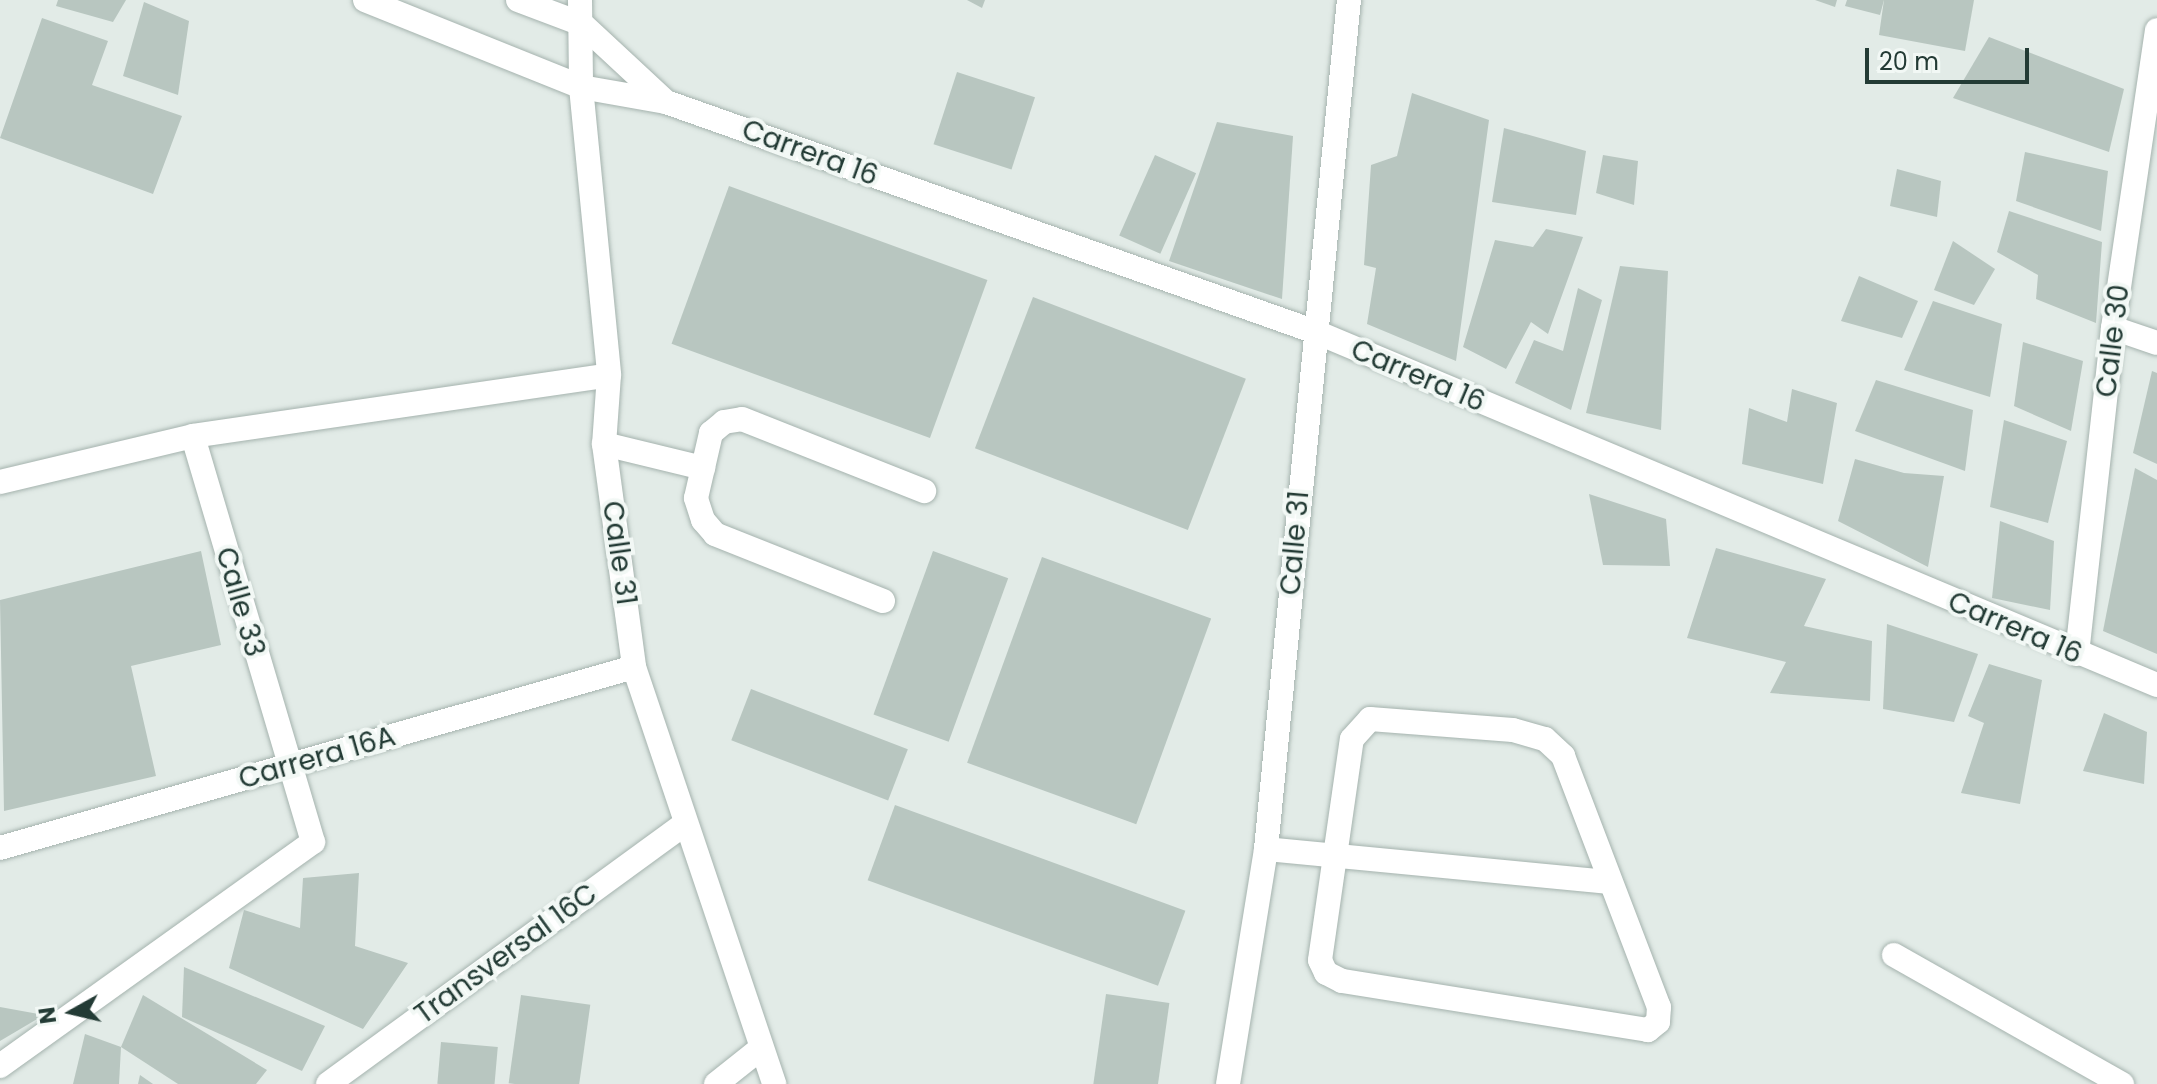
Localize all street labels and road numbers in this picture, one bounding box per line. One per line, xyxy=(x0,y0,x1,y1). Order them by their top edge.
street label: Carrera 16 xyxy=(737,113,883,193)
street label: Calle 30 xyxy=(2089,283,2137,399)
street label: Carrera 16 xyxy=(1346,333,1490,419)
street label: Calle 31 xyxy=(1274,489,1316,597)
street label: Calle 31 xyxy=(595,499,643,607)
street label: Calle 33 xyxy=(208,543,272,661)
street label: Carrera 16 xyxy=(1943,585,2087,671)
street label: Carrera 16A xyxy=(235,720,399,796)
street label: Transversal 16C xyxy=(408,877,604,1031)

